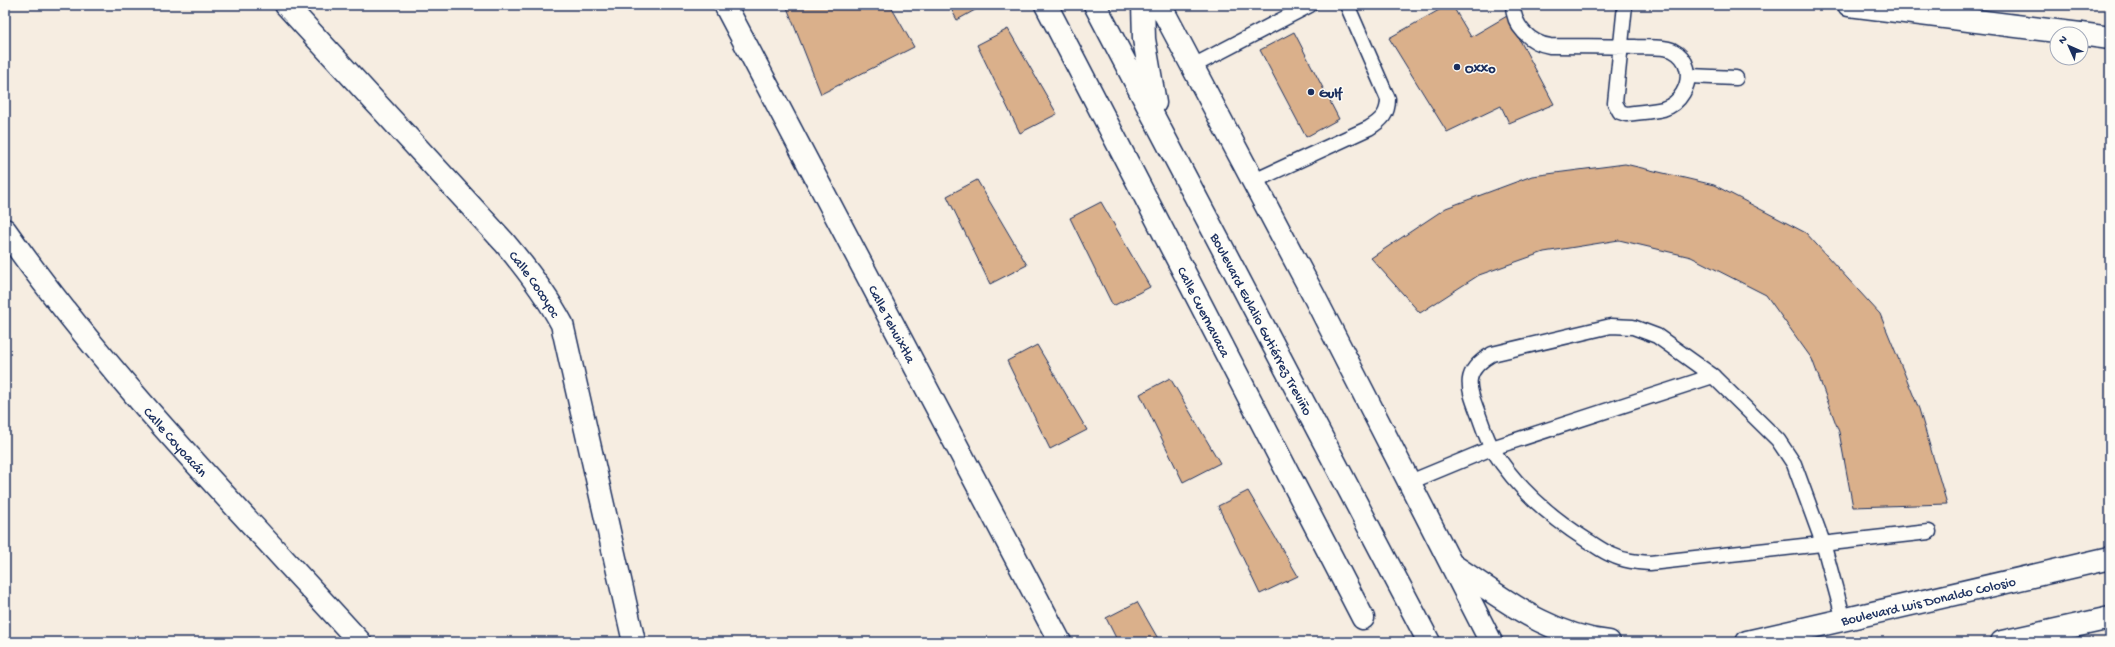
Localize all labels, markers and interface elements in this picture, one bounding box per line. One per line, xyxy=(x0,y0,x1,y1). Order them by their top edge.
north arrow xyxy=(2049,26,2089,66)
text: N xyxy=(2057,34,2070,47)
place label: Oxxo xyxy=(1465,61,1496,78)
marker: Oxxo xyxy=(1452,62,1462,72)
place label: Gulf xyxy=(1319,86,1343,103)
marker: Gulf xyxy=(1306,87,1316,97)
street label: Boulevard Eulalio Gutiérrez Treviño xyxy=(1205,230,1315,419)
street label: Calle Cocoyoc xyxy=(504,248,563,322)
street label: Calle Cuernavaca xyxy=(1172,265,1233,362)
street label: Calle Tehuixtla xyxy=(863,283,918,368)
street label: Calle Coyoacán xyxy=(138,404,210,482)
street label: Boulevard Luis Donaldo Colosio xyxy=(1839,574,2018,631)

